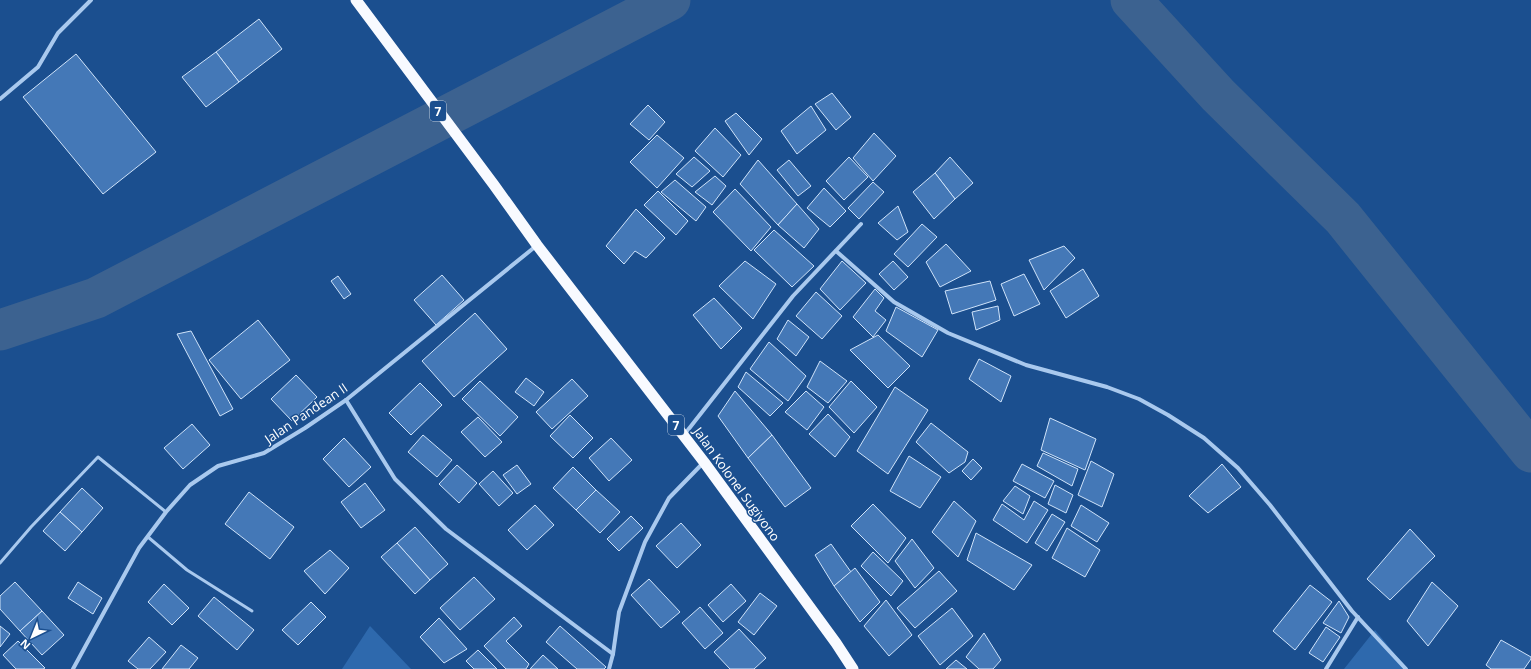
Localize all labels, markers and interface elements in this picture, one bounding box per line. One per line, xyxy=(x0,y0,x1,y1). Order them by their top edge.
road number: 7 xyxy=(430,101,446,121)
street label: Jalan Pandean II xyxy=(259,379,351,449)
road number: 7 xyxy=(668,415,684,435)
street label: Jalan Kolonel Sugiyono xyxy=(688,422,785,545)
north arrow xyxy=(12,617,52,657)
text: N xyxy=(16,636,33,653)

